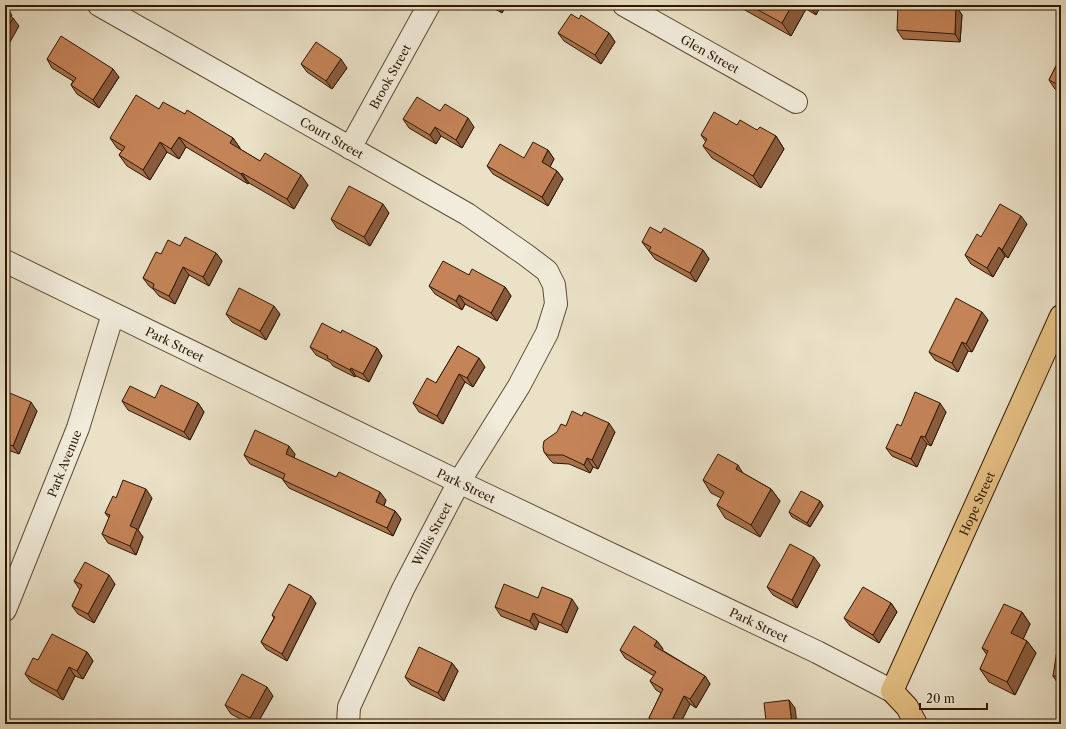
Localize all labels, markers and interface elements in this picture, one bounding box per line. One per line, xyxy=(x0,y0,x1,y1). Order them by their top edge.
street label: Glen Street xyxy=(678,31,743,76)
street label: Brook Street xyxy=(366,40,414,111)
street label: Court Street xyxy=(298,113,367,162)
street label: Park Street xyxy=(143,323,207,365)
street label: Park Avenue xyxy=(44,427,84,499)
street label: Park Street xyxy=(435,465,499,506)
street label: Hope Street xyxy=(956,468,998,538)
street label: Willis Street xyxy=(408,499,455,569)
street label: Park Street xyxy=(727,604,791,645)
scale bar xyxy=(920,685,987,711)
text: 20 m xyxy=(926,691,955,706)

